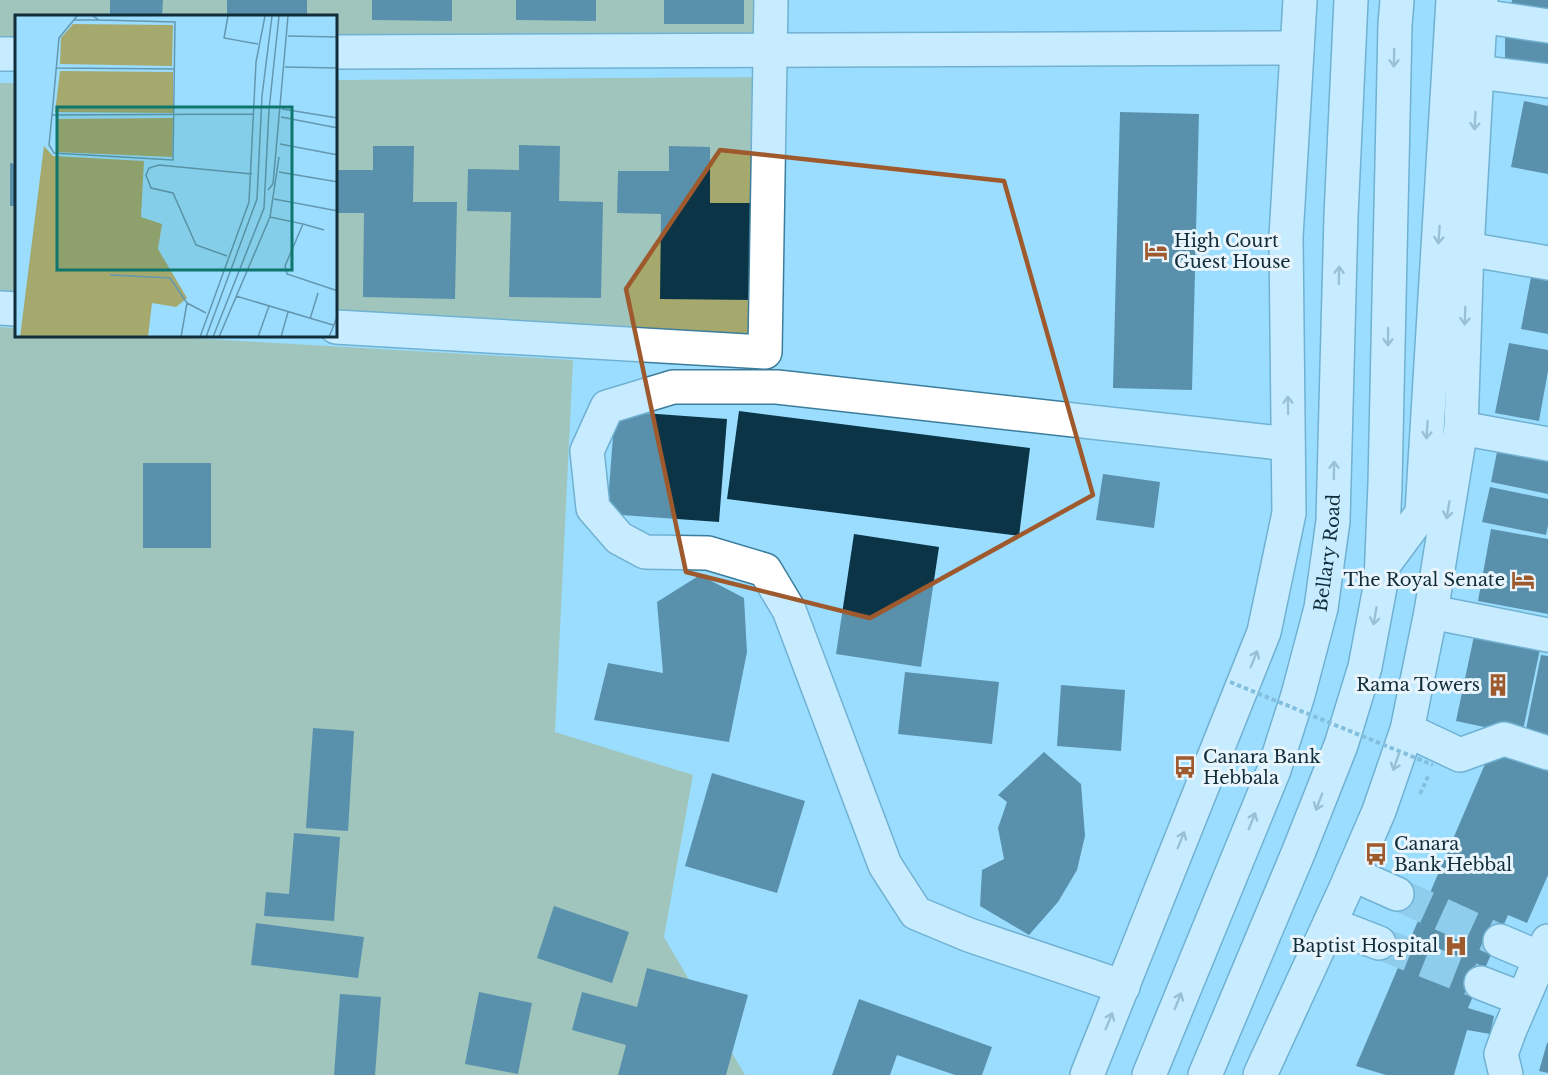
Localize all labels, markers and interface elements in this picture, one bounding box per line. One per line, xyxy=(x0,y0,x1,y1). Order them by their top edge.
inset map xyxy=(15,15,338,338)
one-way arrow xyxy=(1389,48,1400,68)
one-way arrow xyxy=(1469,111,1480,131)
one-way arrow xyxy=(1433,224,1444,244)
place label: High Court Guest House xyxy=(1174,230,1291,273)
hotel icon: High Court Guest House xyxy=(1143,238,1169,264)
one-way arrow xyxy=(1334,265,1345,285)
one-way arrow xyxy=(1459,306,1470,326)
one-way arrow xyxy=(1383,327,1394,347)
one-way arrow xyxy=(1282,396,1293,416)
one-way arrow xyxy=(1421,419,1432,439)
one-way arrow xyxy=(1329,460,1340,480)
street label: Bellary Road xyxy=(1310,494,1345,613)
one-way arrow xyxy=(1442,500,1453,519)
hotel icon: The Royal Senate xyxy=(1510,567,1536,593)
place label: The Royal Senate xyxy=(1344,569,1505,591)
one-way arrow xyxy=(1369,605,1380,625)
one-way arrow xyxy=(1249,650,1260,668)
building icon: Rama Towers xyxy=(1485,672,1511,698)
place label: Rama Towers xyxy=(1356,674,1480,696)
place label: Canara Bank Hebbala xyxy=(1203,746,1321,789)
one-way arrow xyxy=(1389,752,1400,771)
bus stop icon: Canara Bank Hebbala xyxy=(1172,754,1198,780)
one-way arrow xyxy=(1313,792,1324,811)
one-way arrow xyxy=(1247,812,1258,830)
one-way arrow xyxy=(1176,831,1187,849)
place label: Canara Bank Hebbal xyxy=(1394,833,1512,876)
bus stop icon: Canara Bank Hebbal xyxy=(1363,841,1389,867)
hospital icon: Baptist Hospital xyxy=(1443,933,1469,959)
place label: Baptist Hospital xyxy=(1292,935,1438,957)
one-way arrow xyxy=(1174,993,1185,1011)
one-way arrow xyxy=(1104,1012,1115,1030)

